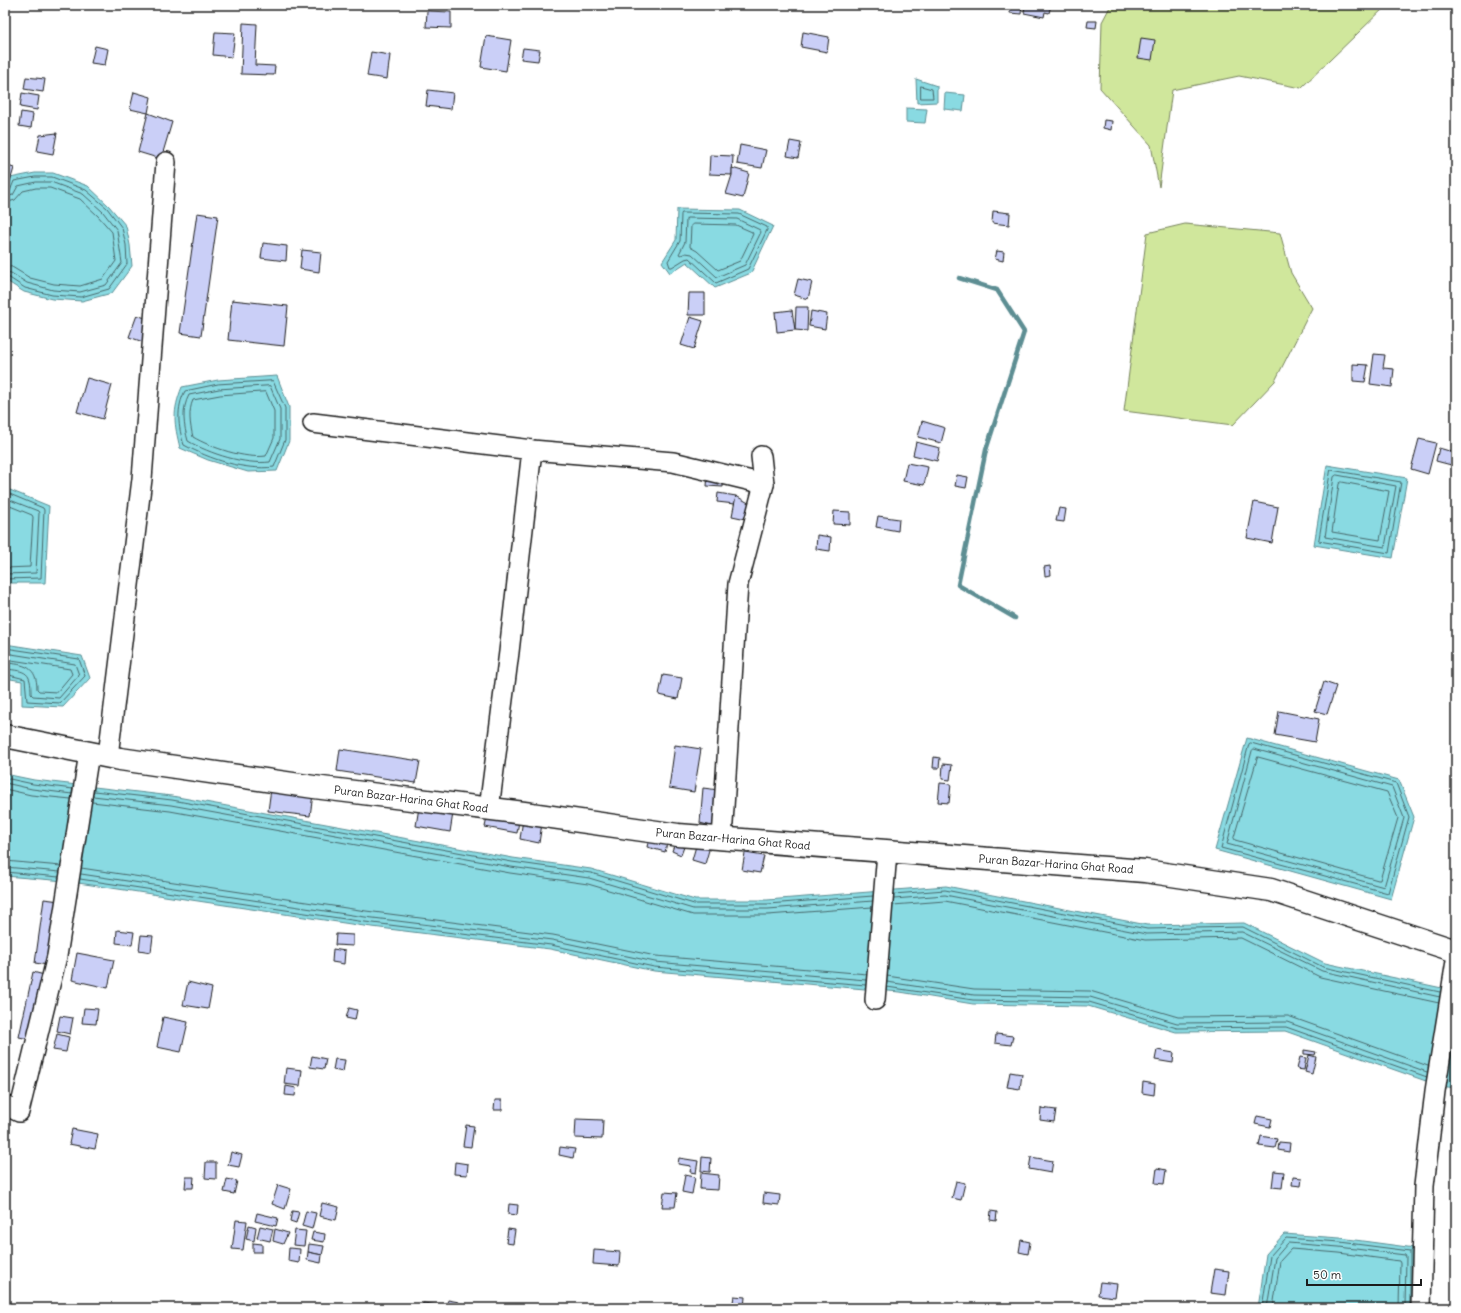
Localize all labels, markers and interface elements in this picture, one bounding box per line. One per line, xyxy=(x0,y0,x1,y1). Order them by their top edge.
street label: Puran Bazar-Harina Ghat Road xyxy=(333,783,489,815)
street label: Puran Bazar-Harina Ghat Road xyxy=(655,825,811,853)
street label: Puran Bazar-Harina Ghat Road xyxy=(978,852,1134,876)
scale bar xyxy=(1307,1261,1421,1287)
text: 50 m xyxy=(1313,1267,1342,1282)

